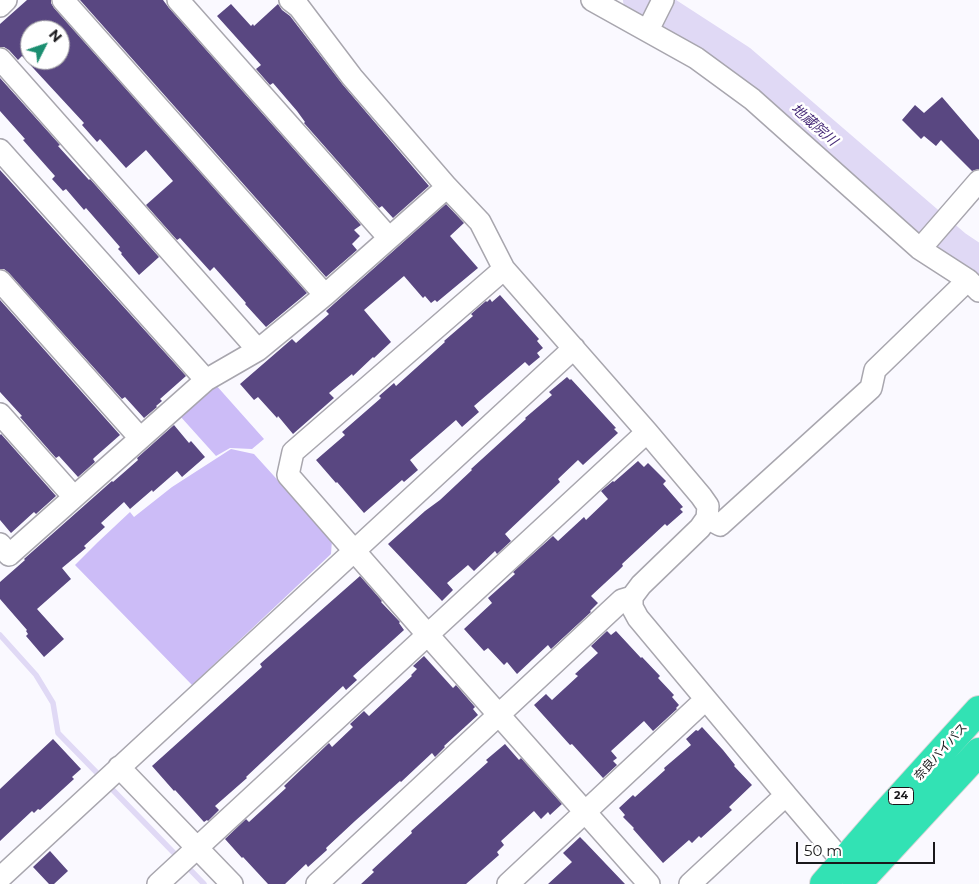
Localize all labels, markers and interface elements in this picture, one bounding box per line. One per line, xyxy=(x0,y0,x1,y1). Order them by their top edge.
north arrow xyxy=(20,20,70,70)
text: N xyxy=(45,26,66,46)
water label: 地蔵院川 xyxy=(787,100,841,150)
street label: 奈良バイパス xyxy=(912,720,970,784)
road number: 24 xyxy=(888,788,914,804)
scale bar xyxy=(799,832,938,864)
text: 50 m xyxy=(804,841,842,860)

